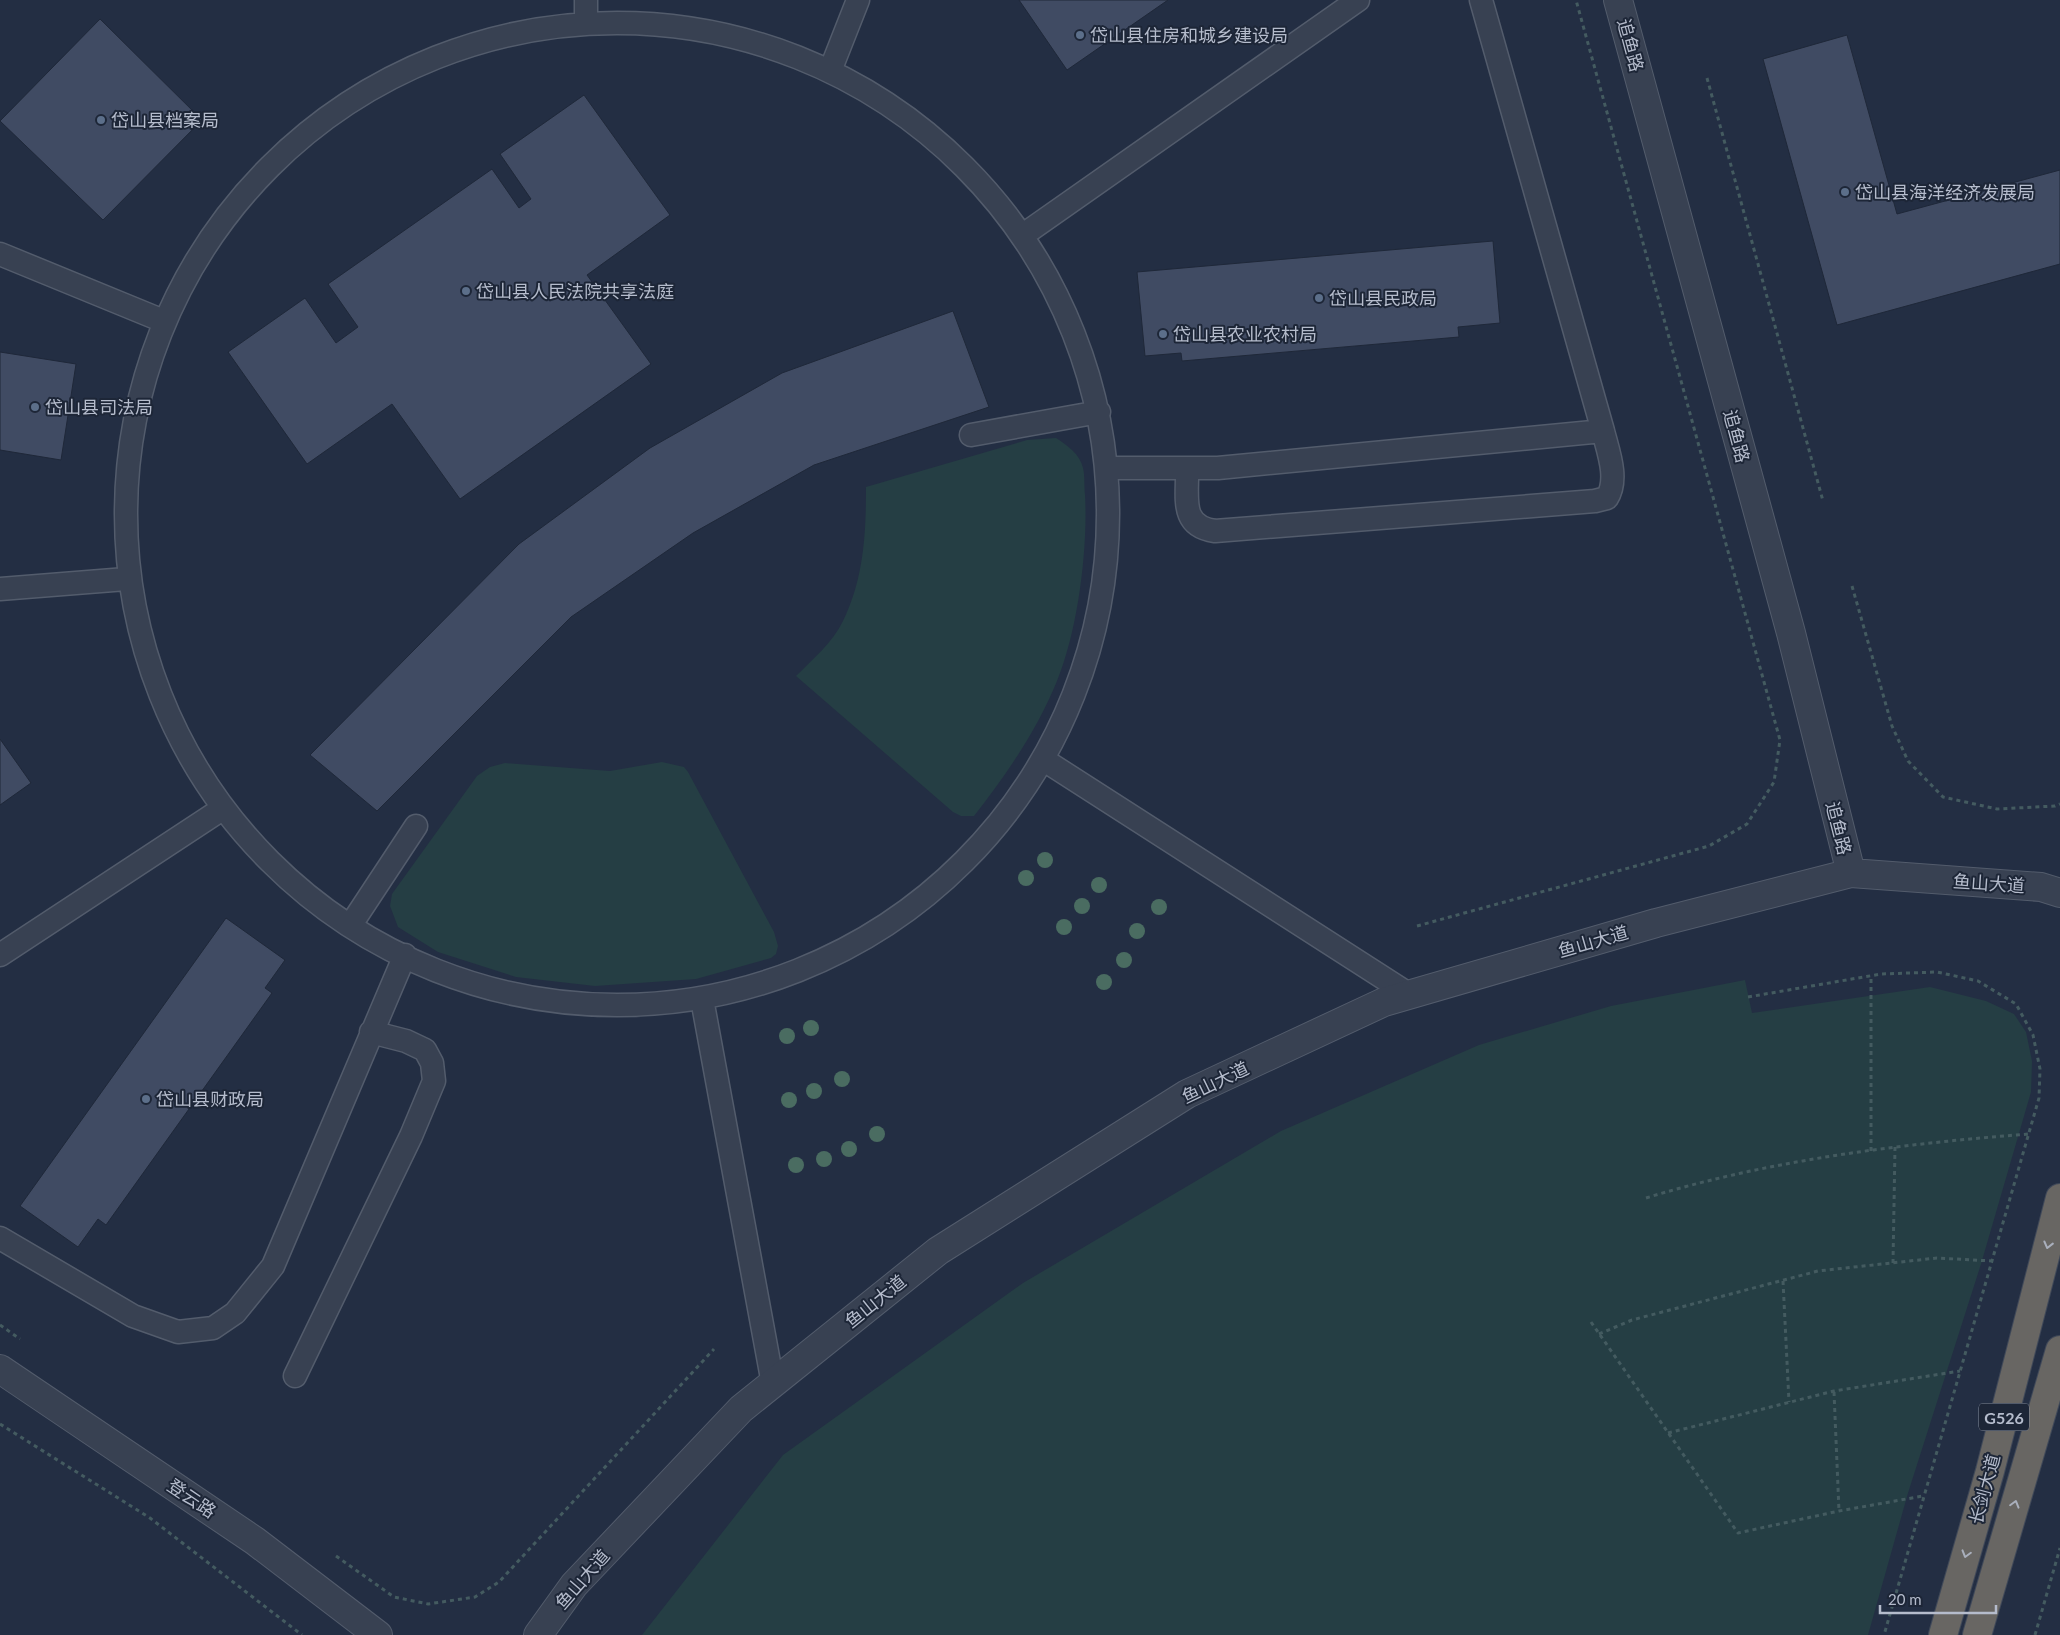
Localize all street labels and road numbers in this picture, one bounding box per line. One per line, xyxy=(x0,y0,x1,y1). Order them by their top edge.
street label: 追鱼路 xyxy=(1613,16,1649,74)
street label: 追鱼路 xyxy=(1719,407,1755,465)
street label: 追鱼路 xyxy=(1822,799,1856,857)
street label: 鱼山大道 xyxy=(1952,870,2026,896)
street label: 鱼山大道 xyxy=(1555,921,1631,961)
street label: 鱼山大道 xyxy=(1178,1056,1252,1108)
street label: 鱼山大道 xyxy=(840,1270,910,1332)
road number: G526 xyxy=(1979,1404,2029,1430)
street label: 长剑大道 xyxy=(1964,1451,2004,1527)
street label: 登云路 xyxy=(163,1474,221,1522)
street label: 鱼山大道 xyxy=(550,1545,614,1613)

